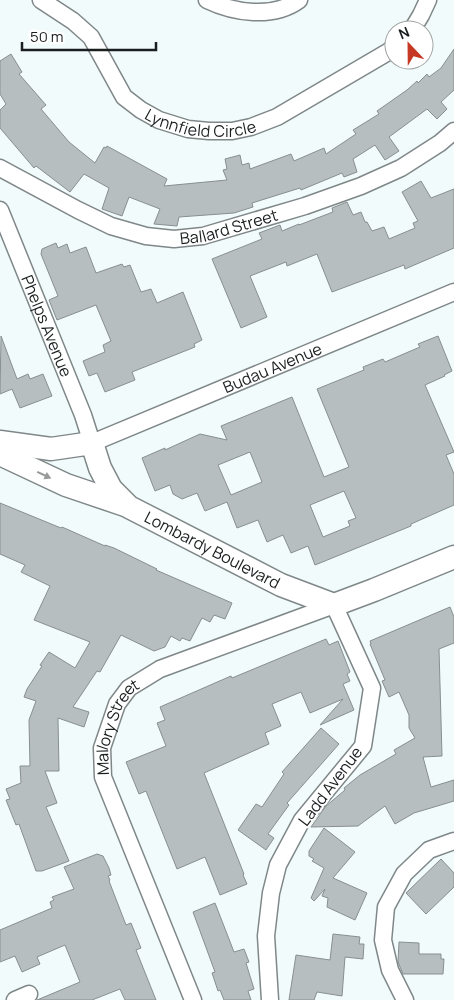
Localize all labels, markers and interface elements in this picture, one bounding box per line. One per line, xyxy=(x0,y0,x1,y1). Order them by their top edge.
scale bar xyxy=(22,20,156,52)
north arrow xyxy=(384,20,434,70)
text: N xyxy=(396,22,412,43)
text: 50 m xyxy=(30,26,64,47)
street label: Lynnfield Circle xyxy=(141,103,259,142)
street label: Ballard Street xyxy=(179,204,280,249)
street label: Phelps Avenue xyxy=(16,272,77,380)
street label: Budau Avenue xyxy=(220,337,325,398)
one-way arrow xyxy=(37,471,51,479)
street label: Lombardy Boulevard xyxy=(141,506,284,594)
street label: Mallory Street xyxy=(91,673,143,776)
street label: Ladd Avenue xyxy=(293,742,367,830)

